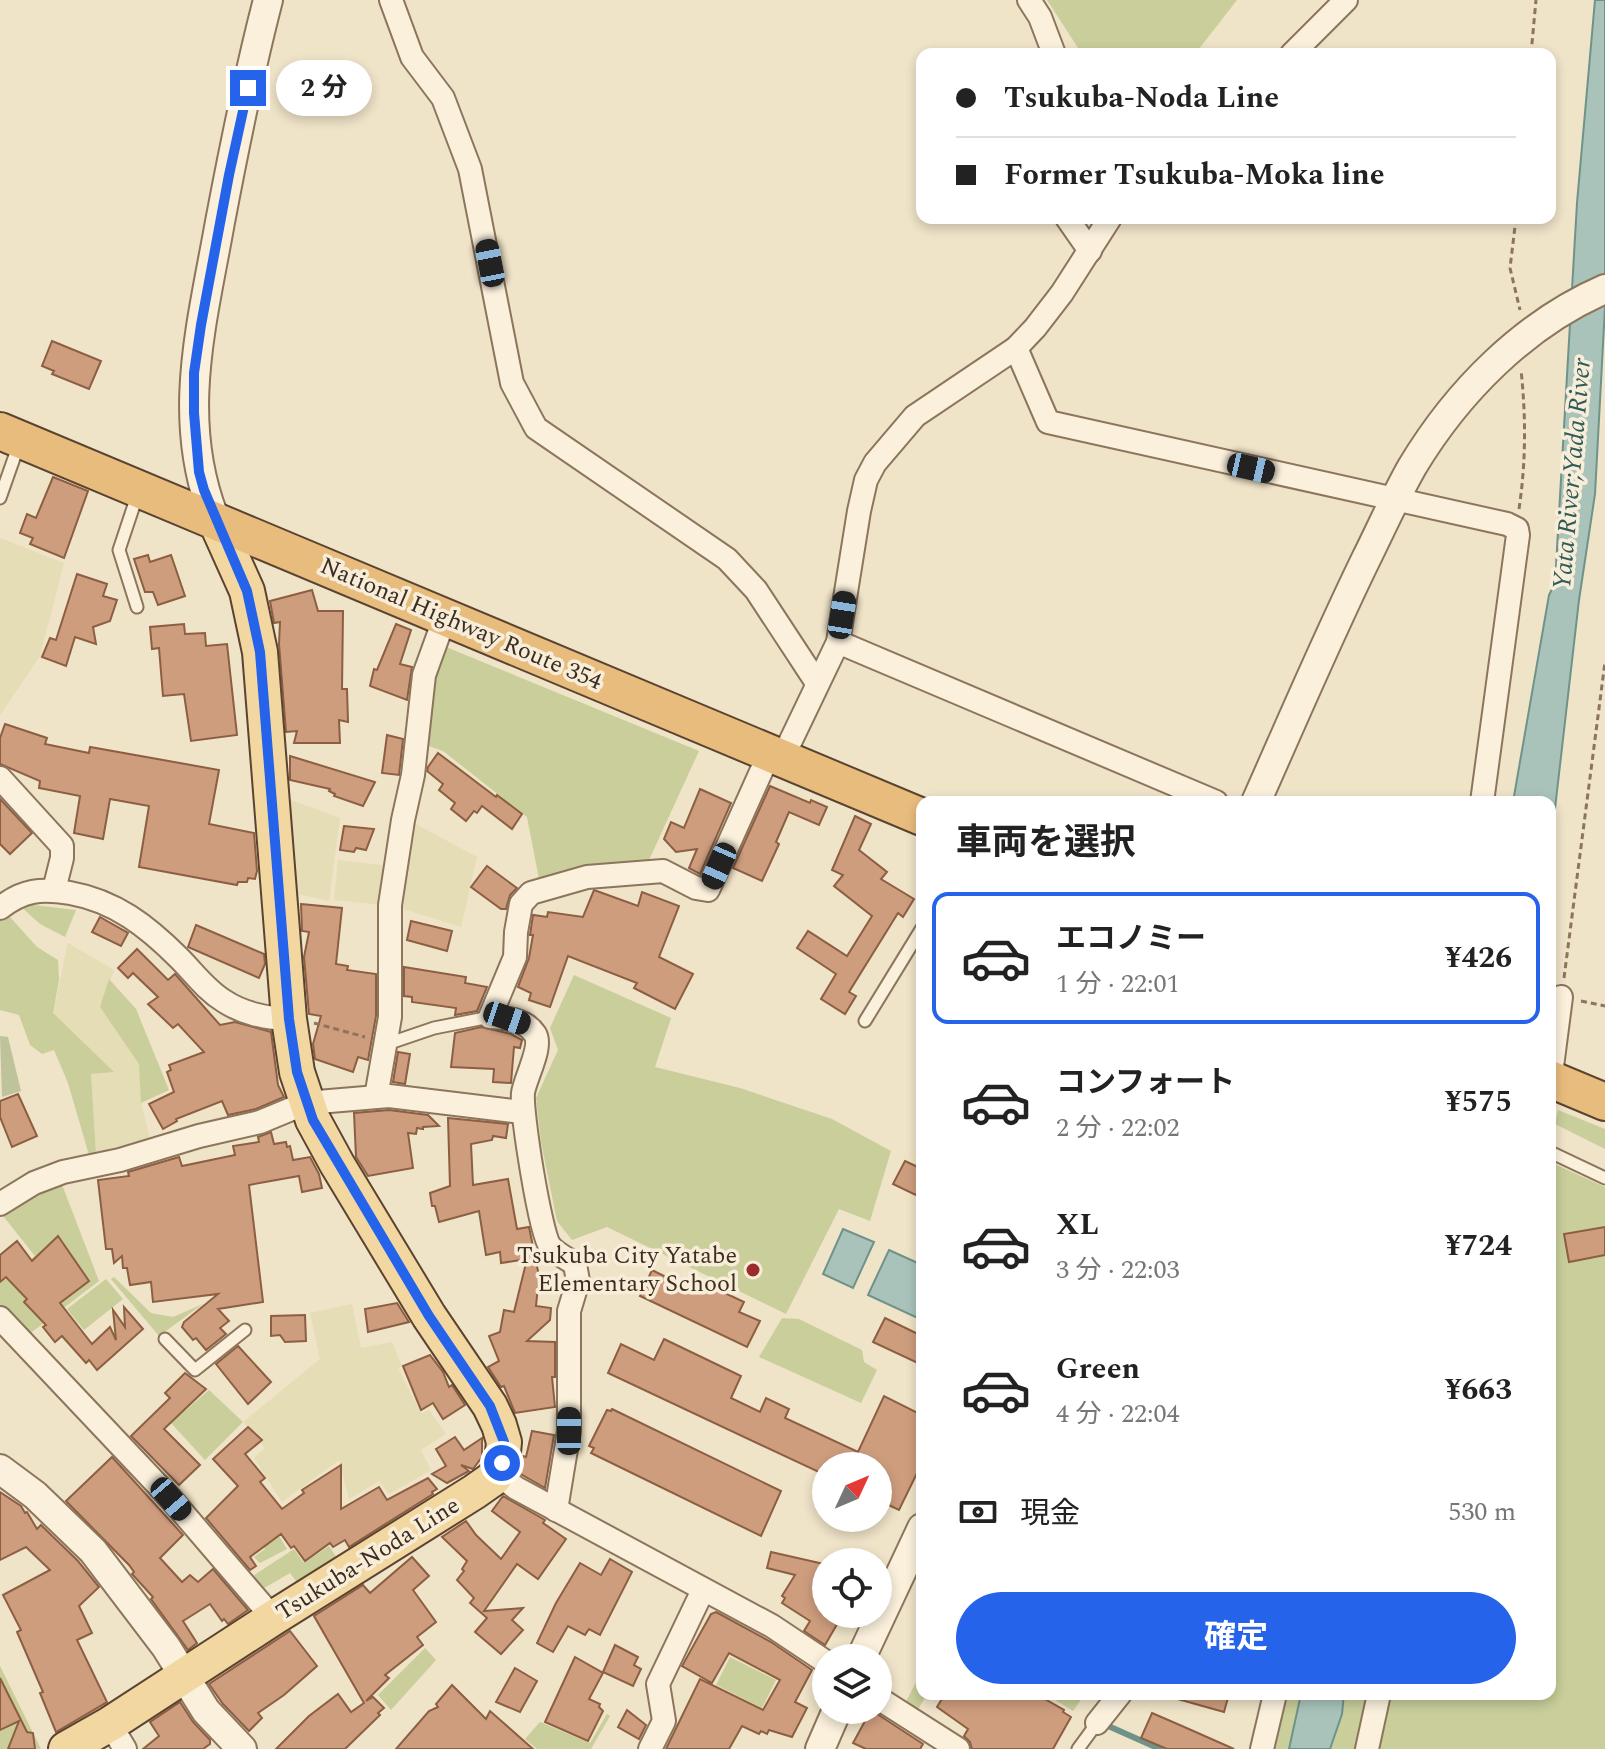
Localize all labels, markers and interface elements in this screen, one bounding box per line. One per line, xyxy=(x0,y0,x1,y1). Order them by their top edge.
callout: 2 分 xyxy=(276,60,372,116)
text: 2 分 xyxy=(300,68,348,108)
route end xyxy=(230,70,266,106)
text: Tsukuba-Noda Line xyxy=(1004,75,1279,121)
text: Former Tsukuba-Moka line xyxy=(1004,152,1385,198)
car xyxy=(474,237,506,289)
water label: Yata River;Yada River xyxy=(1542,355,1602,592)
car xyxy=(1225,451,1277,485)
street label: National Highway Route 354 xyxy=(314,548,608,700)
car xyxy=(826,589,858,641)
text: 車両を選択 xyxy=(956,816,1136,871)
car xyxy=(698,839,740,893)
text: エコノミー xyxy=(1056,916,1206,962)
icon: car xyxy=(960,922,1032,994)
text: ¥426 xyxy=(1445,935,1512,981)
text: 1 分 · 22:01 xyxy=(1056,964,1180,1004)
car xyxy=(480,999,534,1037)
text: コンフォート xyxy=(1056,1060,1235,1106)
icon: car xyxy=(960,1066,1032,1138)
text: ¥575 xyxy=(1445,1079,1512,1125)
text: 2 分 · 22:02 xyxy=(1056,1108,1180,1148)
text: XL xyxy=(1056,1202,1099,1248)
icon: car xyxy=(960,1210,1032,1282)
text: ¥724 xyxy=(1445,1223,1512,1269)
place label: Tsukuba City Yatabe Elementary School xyxy=(517,1238,737,1302)
text: 3 分 · 22:03 xyxy=(1056,1250,1180,1290)
marker: Tsukuba City Yatabe Elementary School xyxy=(744,1261,762,1279)
text: Green xyxy=(1056,1346,1140,1392)
icon: car xyxy=(960,1354,1032,1426)
text: ¥663 xyxy=(1445,1367,1512,1413)
text: 4 分 · 22:04 xyxy=(1056,1394,1180,1434)
car xyxy=(557,1407,581,1455)
route start xyxy=(484,1445,520,1481)
north arrow xyxy=(812,1452,892,1532)
map controls xyxy=(812,1452,892,1724)
car xyxy=(146,1473,196,1525)
street label: Tsukuba-Noda Line xyxy=(269,1488,467,1630)
icon: cash xyxy=(956,1490,1000,1534)
text: 現金 xyxy=(1020,1491,1080,1537)
text: 530 m xyxy=(1448,1492,1516,1532)
button: locate xyxy=(812,1548,892,1628)
button: 確定 xyxy=(956,1592,1516,1684)
button: layers xyxy=(812,1644,892,1724)

